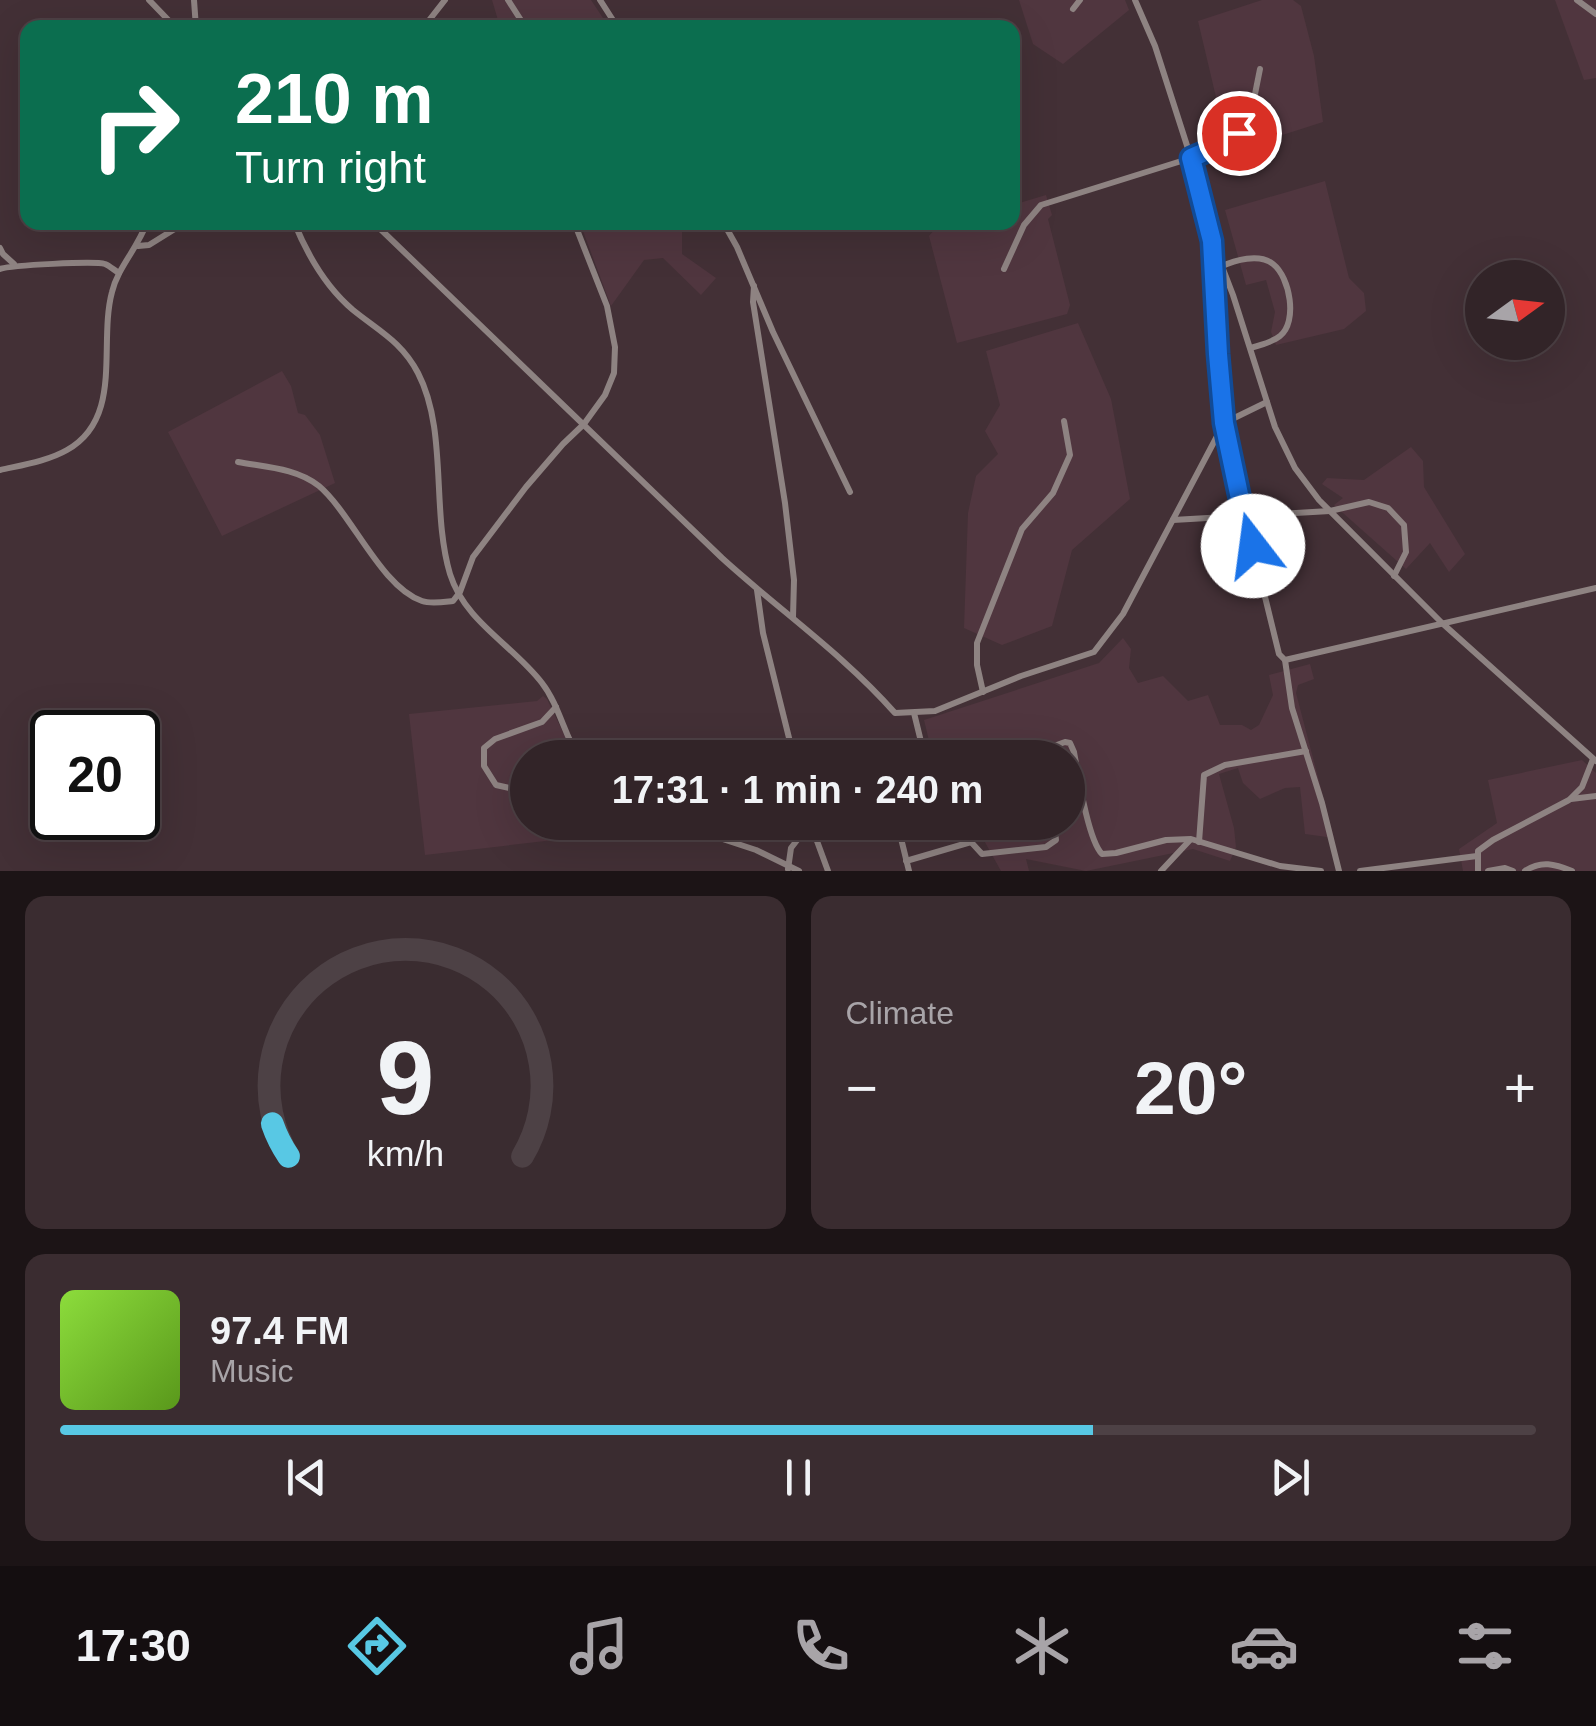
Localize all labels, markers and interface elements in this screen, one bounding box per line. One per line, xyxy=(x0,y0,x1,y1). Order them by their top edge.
icon: right xyxy=(70,60,200,190)
text: 210 m xyxy=(235,60,433,138)
pin xyxy=(1197,91,1282,176)
icon: arrive xyxy=(1212,106,1267,161)
text: Turn right xyxy=(235,142,426,193)
north arrow xyxy=(1465,260,1565,360)
map controls xyxy=(1465,260,1565,360)
position arrow xyxy=(1201,494,1305,598)
speed limit sign: 20 xyxy=(30,710,160,840)
text: 17:31 · 1 min · 240 m xyxy=(612,769,983,811)
text: Climate xyxy=(846,995,954,1031)
text: 9 xyxy=(376,1020,434,1136)
text: 20° xyxy=(1134,1046,1247,1130)
text: − xyxy=(846,1057,878,1119)
text: + xyxy=(1504,1057,1536,1119)
text: km/h xyxy=(367,1134,444,1174)
text: 97.4 FM xyxy=(210,1310,349,1352)
text: Music xyxy=(210,1353,294,1389)
icon: previous xyxy=(279,1450,334,1505)
icon: pause xyxy=(771,1450,826,1505)
icon: next xyxy=(1263,1450,1318,1505)
icon: directions xyxy=(342,1611,412,1681)
icon: music xyxy=(564,1611,634,1681)
icon: phone xyxy=(786,1611,856,1681)
icon: climate xyxy=(1007,1611,1077,1681)
icon: car xyxy=(1229,1611,1299,1681)
icon: filters xyxy=(1450,1611,1520,1681)
text: 17:30 xyxy=(76,1620,191,1671)

